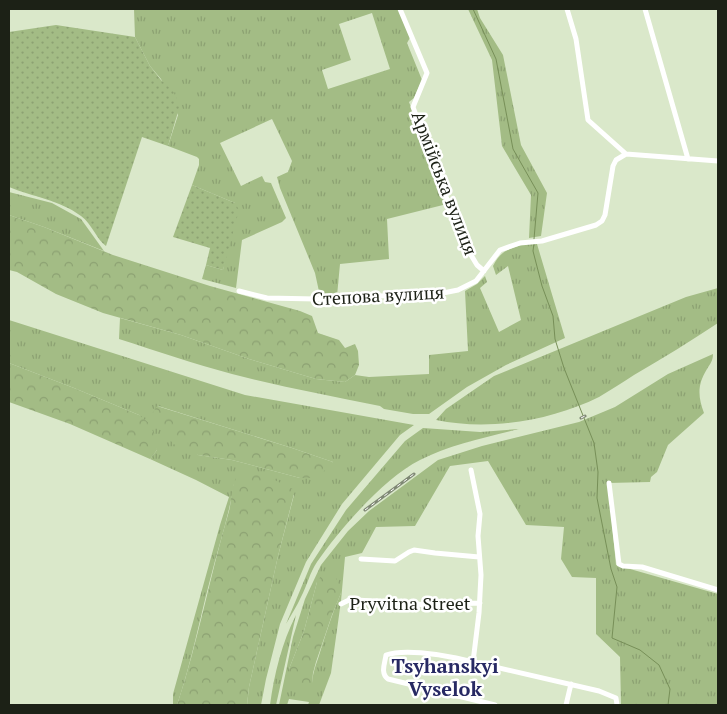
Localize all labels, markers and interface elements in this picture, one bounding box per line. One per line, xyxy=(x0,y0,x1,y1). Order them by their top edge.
street label: Армійська вулиця xyxy=(406,108,484,258)
street label: Степова вулиця xyxy=(311,280,445,310)
street label: Pryvitna Street xyxy=(350,591,471,615)
district label: Tsyhanskyi Vyselok xyxy=(391,652,499,702)

